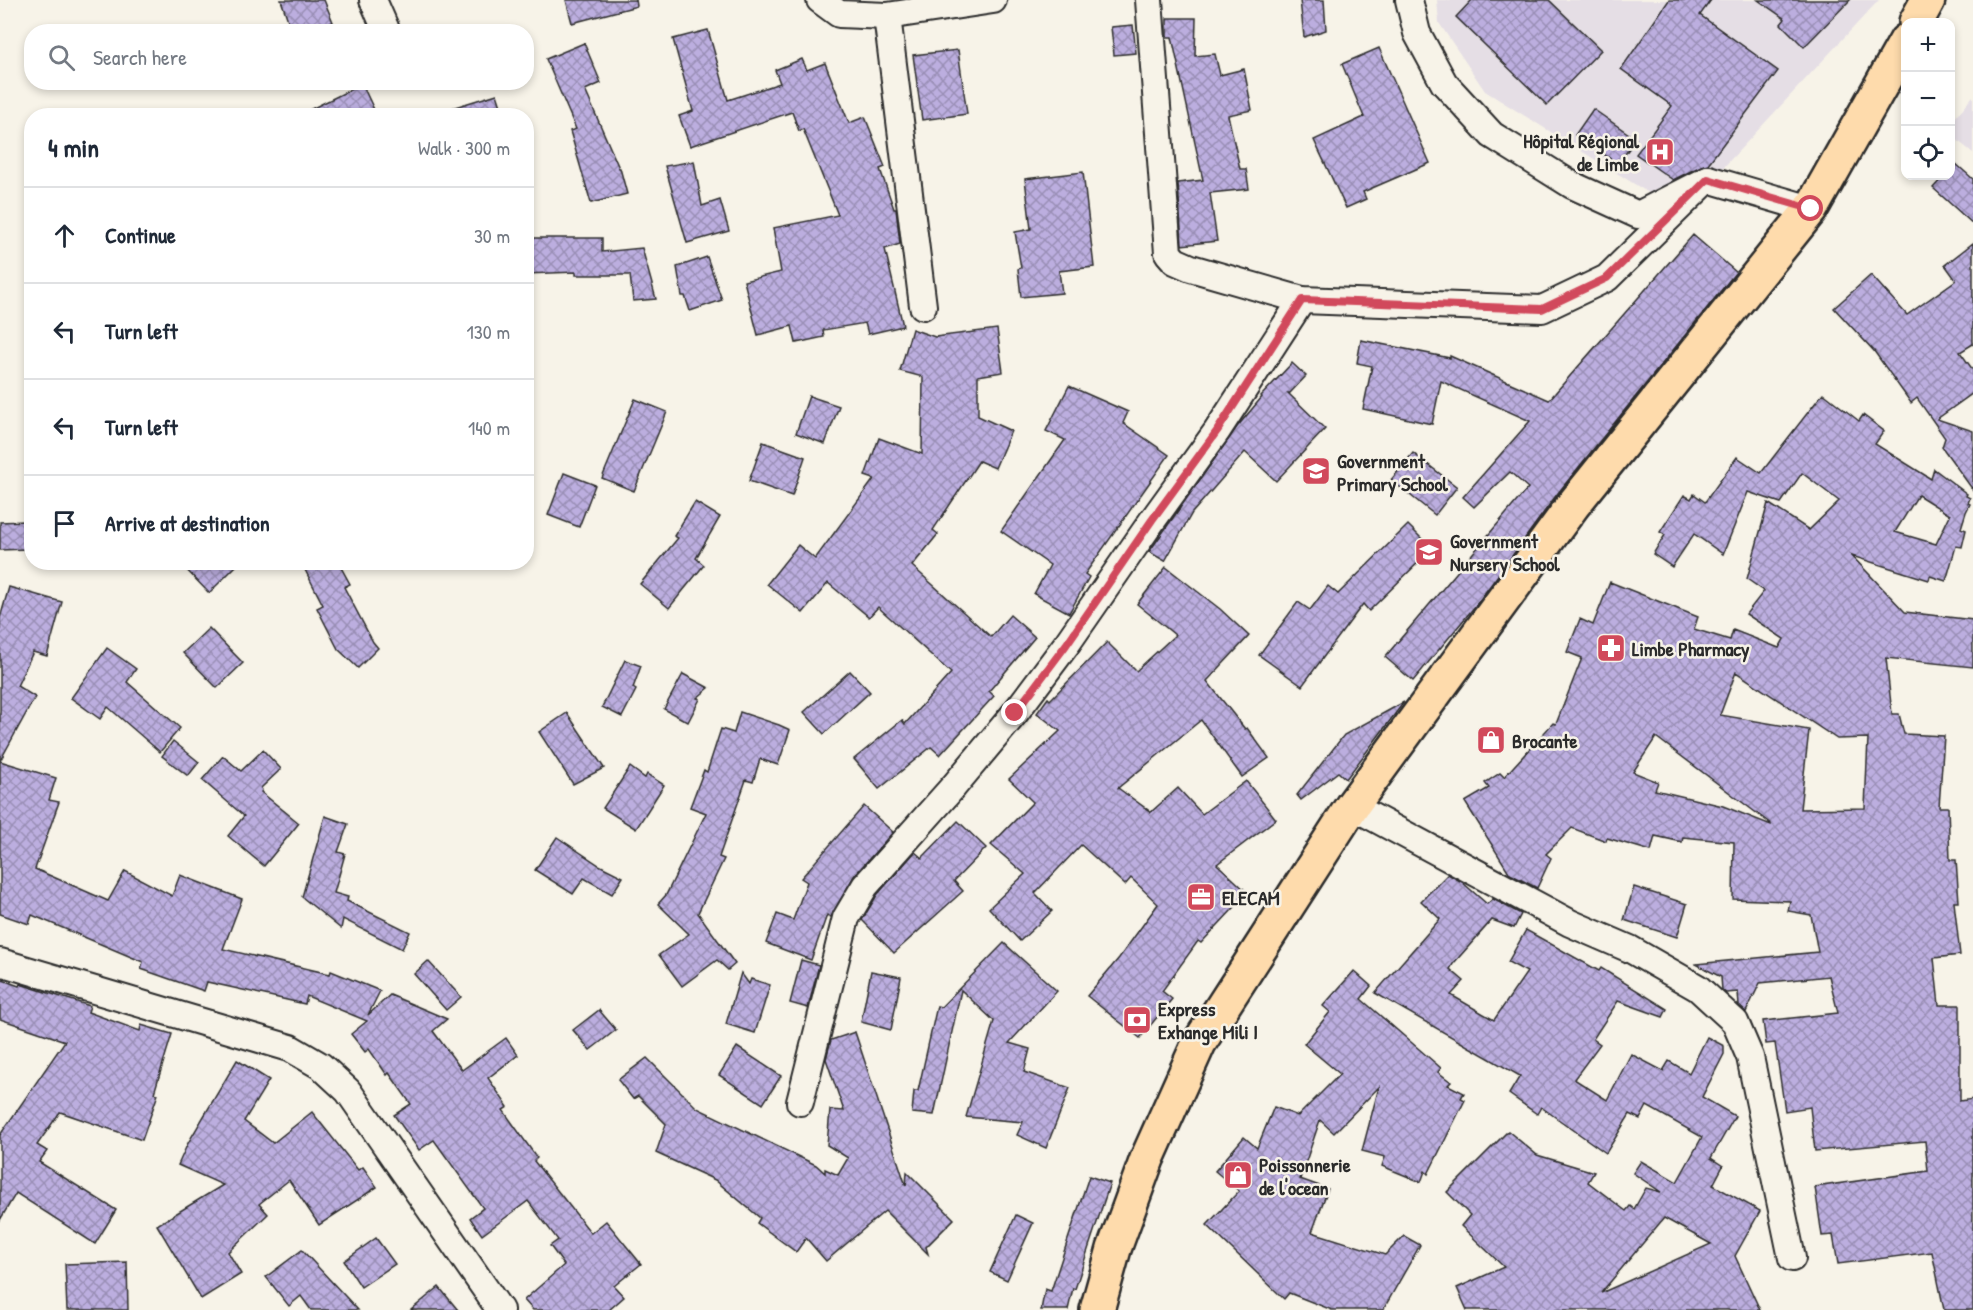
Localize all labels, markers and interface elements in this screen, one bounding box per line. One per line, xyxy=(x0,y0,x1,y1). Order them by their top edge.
map controls xyxy=(1901,18,1955,180)
button: + xyxy=(1901,18,1955,72)
search box xyxy=(24,24,534,90)
icon: search xyxy=(45,41,78,74)
text: Search here xyxy=(93,42,187,72)
button: − xyxy=(1901,72,1955,126)
button: locate xyxy=(1901,126,1955,180)
place label: Hôpital Régional de Limbe xyxy=(1523,127,1640,177)
text: 4 min xyxy=(48,130,99,165)
text: Walk · 300 m xyxy=(418,134,510,161)
hospital icon: Hôpital Régional de Limbe xyxy=(1644,136,1676,168)
route start xyxy=(1797,195,1823,221)
icon: ahead xyxy=(48,219,81,252)
text: Continue xyxy=(105,220,176,250)
text: 30 m xyxy=(474,222,510,249)
icon: left xyxy=(48,315,81,348)
text: Turn left xyxy=(105,316,178,346)
text: 130 m xyxy=(467,318,510,345)
icon: left xyxy=(48,411,81,444)
text: Turn left xyxy=(105,412,178,442)
text: 140 m xyxy=(468,414,510,441)
place label: Government Primary School xyxy=(1337,447,1448,498)
school or university icon: Government Primary School xyxy=(1300,455,1332,487)
icon: arrive xyxy=(48,507,81,540)
text: Arrive at destination xyxy=(105,508,270,538)
place label: Government Nursery School xyxy=(1450,527,1560,578)
school or university icon: Government Nursery School xyxy=(1413,536,1445,568)
pharmacy icon: Limbe Pharmacy xyxy=(1595,632,1627,664)
place label: Limbe Pharmacy xyxy=(1632,635,1750,663)
route end xyxy=(1001,699,1027,725)
shop icon: Brocante xyxy=(1475,724,1507,756)
place label: Brocante xyxy=(1512,727,1577,754)
office icon: ELECAM xyxy=(1185,881,1217,913)
place label: ELECAM xyxy=(1222,884,1280,911)
place label: Express Exhange Mili I xyxy=(1158,995,1258,1046)
bank icon: Express Exhange Mili I xyxy=(1121,1004,1153,1036)
place label: Poissonnerie de l'ocean xyxy=(1259,1151,1351,1201)
shop icon: Poissonnerie de l'ocean xyxy=(1222,1159,1254,1191)

